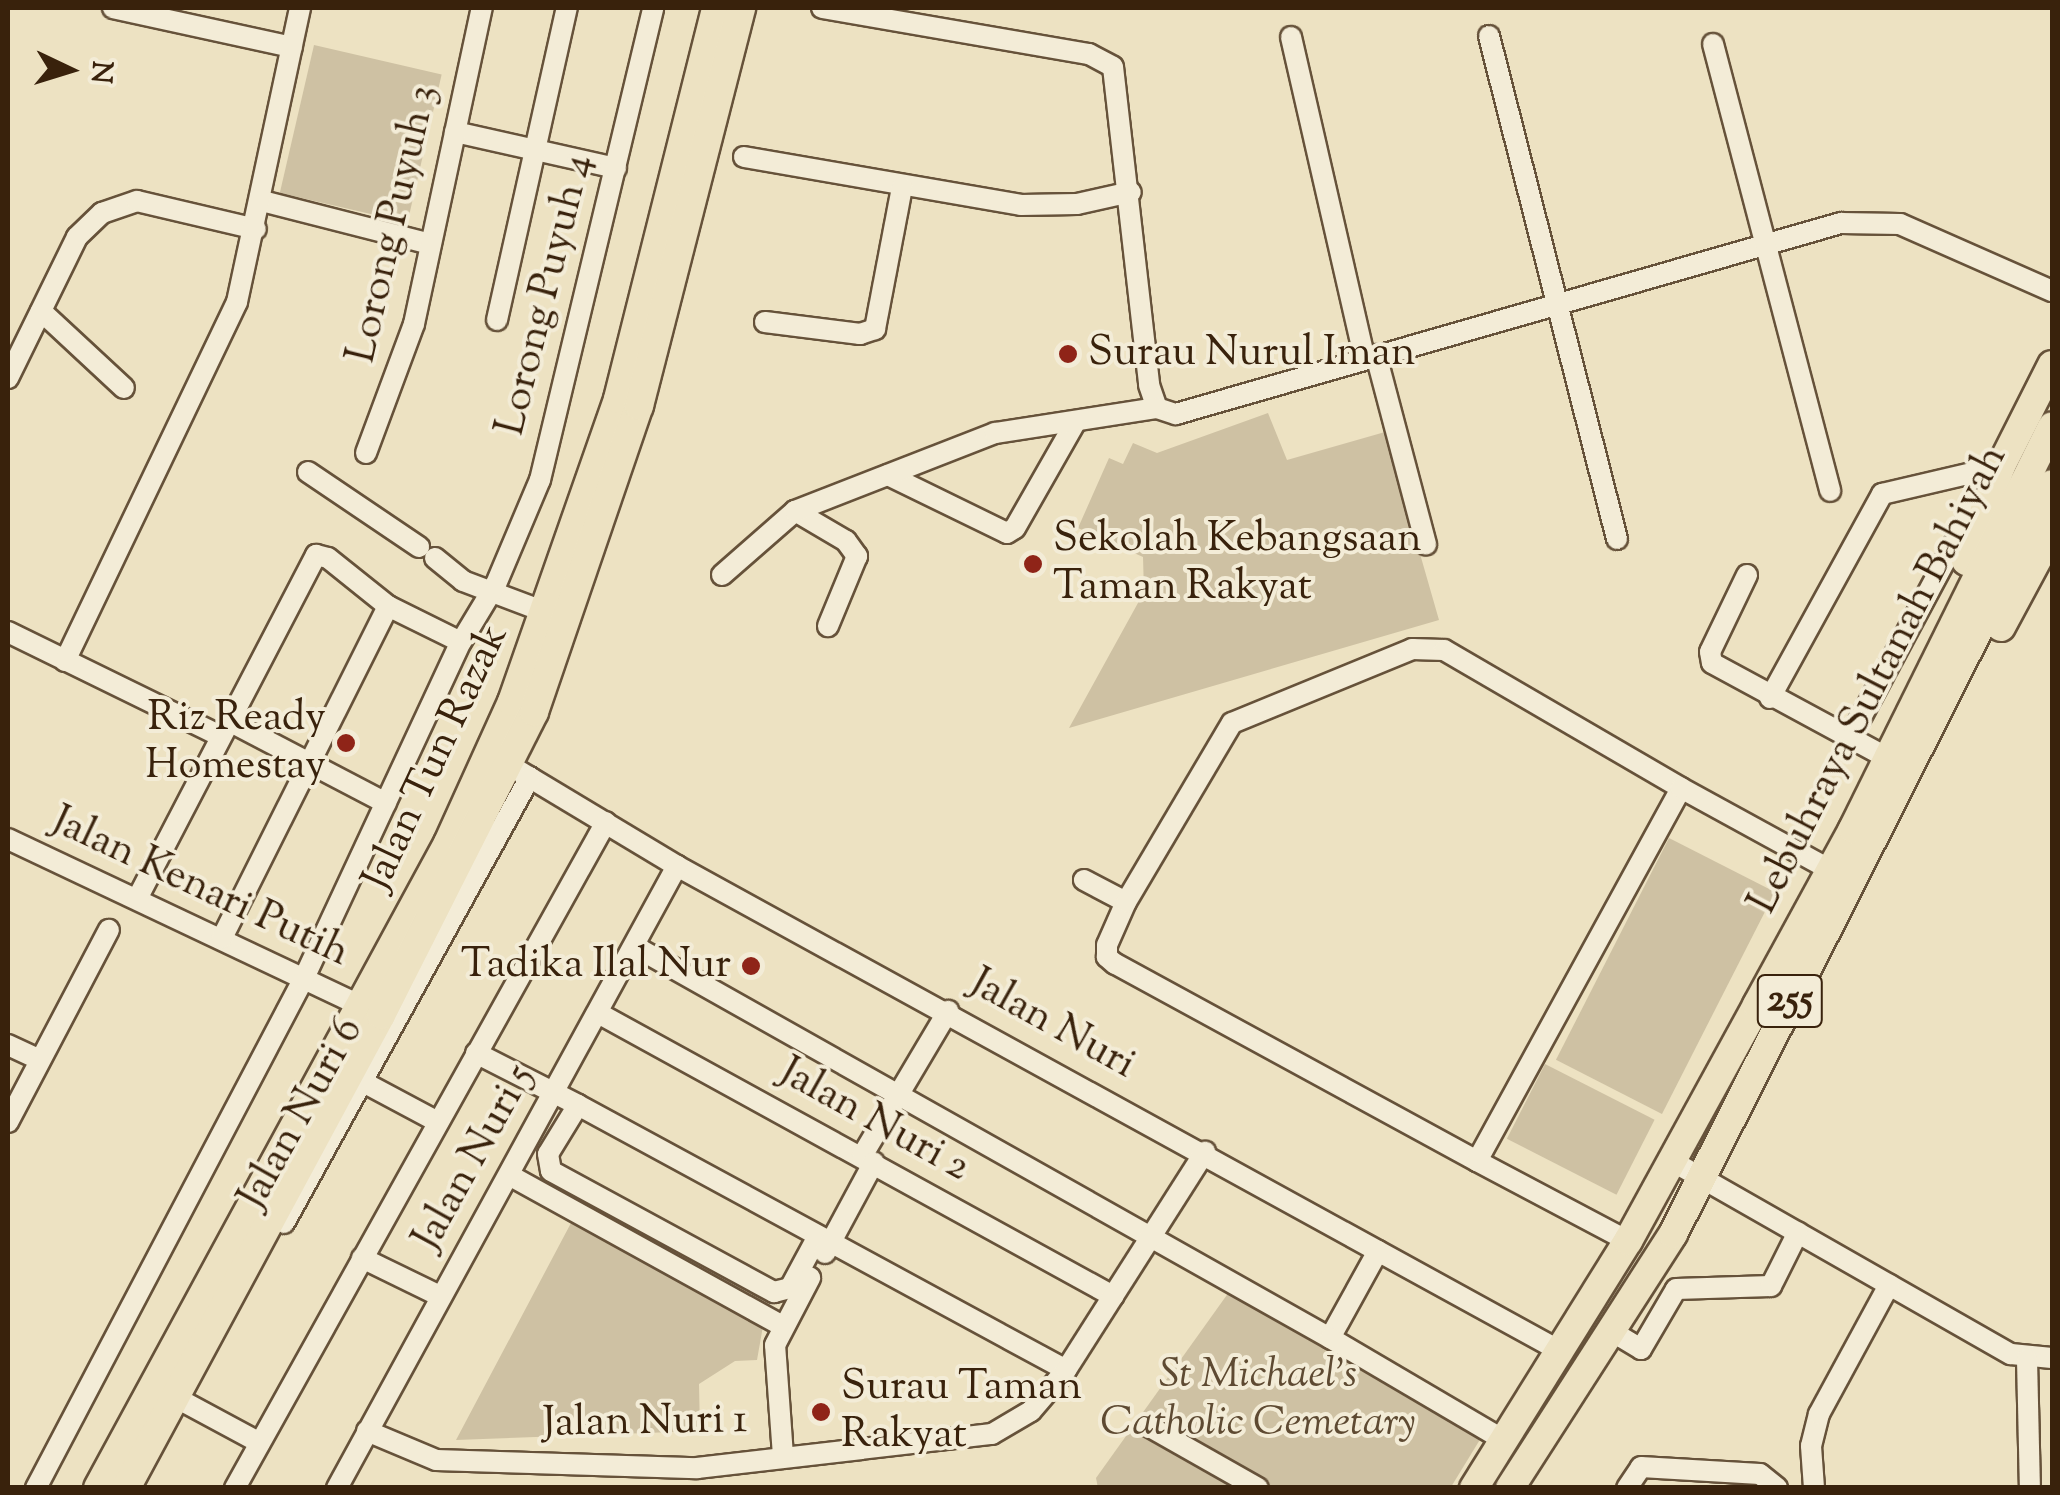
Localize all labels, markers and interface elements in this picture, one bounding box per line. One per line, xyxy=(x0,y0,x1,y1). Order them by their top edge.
north arrow xyxy=(20,20,120,120)
text: N xyxy=(79,60,121,85)
street label: Lorong Puyuh 3 xyxy=(338,80,450,368)
street label: Lorong Puyuh 4 xyxy=(487,149,605,441)
place label: Surau Nurul Iman xyxy=(1088,329,1416,379)
marker: Surau Nurul Iman xyxy=(1057,343,1079,365)
street label: Lebuhraya Sultanah Bahiyah xyxy=(1739,437,2019,923)
place label: Sekolah Kebangsaan Taman Rakyat xyxy=(1053,515,1422,614)
marker: Sekolah Kebangsaan Taman Rakyat xyxy=(1022,553,1044,575)
street label: Jalan Tun Razak xyxy=(353,617,521,899)
place label: Riz Ready Homestay xyxy=(145,694,326,792)
marker: Riz Ready Homestay xyxy=(335,732,357,754)
street label: Jalan Kenari Putih xyxy=(43,797,357,979)
place label: Tadika Ilal Nur xyxy=(461,941,731,991)
marker: Tadika Ilal Nur xyxy=(740,955,762,977)
street label: Jalan Nuri xyxy=(960,959,1144,1091)
road number: 255 xyxy=(1755,966,1825,1036)
street label: Jalan Nuri 6 xyxy=(229,1009,375,1219)
street label: Jalan Nuri 2 xyxy=(770,1048,978,1194)
street label: Jalan Nuri 5 xyxy=(403,1056,547,1260)
park label: St Michael's Catholic Cemetary xyxy=(1100,1351,1416,1450)
place label: Surau Taman Rakyat xyxy=(841,1363,1082,1462)
street label: Jalan Nuri 1 xyxy=(542,1396,748,1450)
marker: Surau Taman Rakyat xyxy=(810,1401,832,1423)

